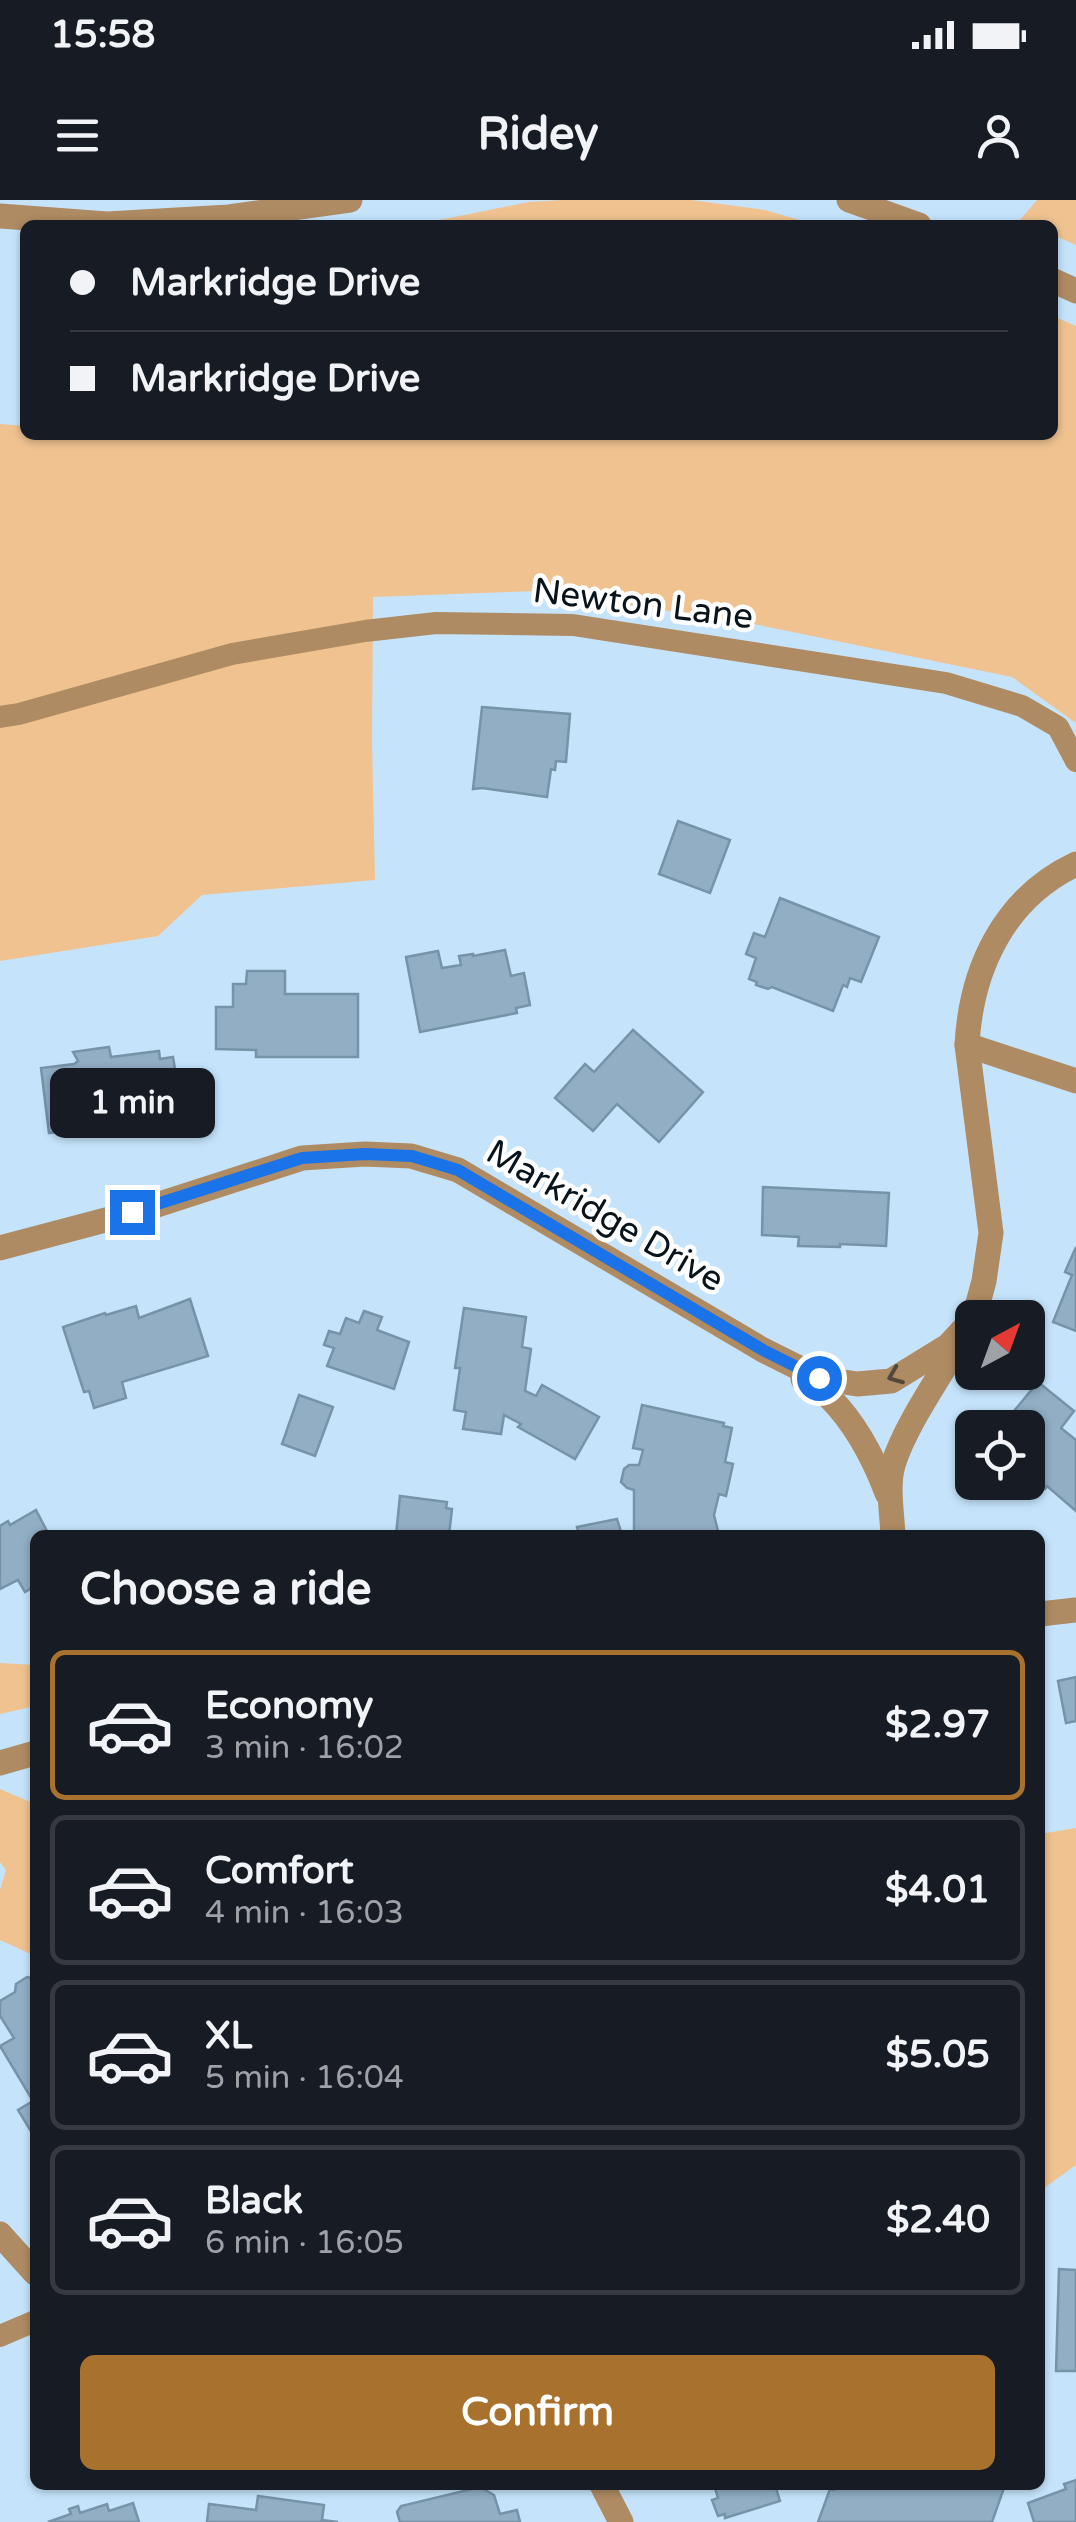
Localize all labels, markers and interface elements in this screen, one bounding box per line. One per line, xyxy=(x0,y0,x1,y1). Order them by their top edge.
text: 15:58 xyxy=(50,12,155,58)
icon: menu xyxy=(50,108,105,163)
text: Ridey xyxy=(477,108,599,162)
icon: person xyxy=(971,108,1026,163)
text: Markridge Drive xyxy=(130,260,420,306)
text: Markridge Drive xyxy=(130,356,420,402)
street label: Newton Lane xyxy=(531,570,755,638)
callout: 1 min xyxy=(49,1067,214,1137)
text: 1 min xyxy=(90,1084,175,1122)
street label: Markridge Drive xyxy=(479,1131,731,1301)
route end xyxy=(110,1190,155,1235)
north arrow xyxy=(955,1300,1045,1390)
map controls xyxy=(955,1300,1045,1500)
route start xyxy=(797,1356,842,1401)
one-way arrow xyxy=(887,1364,904,1384)
button: locate xyxy=(955,1410,1045,1500)
text: Choose a ride xyxy=(80,1563,371,1617)
icon: car xyxy=(85,1680,175,1770)
text: Economy xyxy=(205,1683,373,1729)
text: $2.97 xyxy=(885,1702,990,1748)
text: 3 min · 16:02 xyxy=(205,1729,404,1767)
icon: car xyxy=(85,1845,175,1935)
text: Comfort xyxy=(205,1848,354,1894)
text: $4.01 xyxy=(885,1867,990,1913)
text: 4 min · 16:03 xyxy=(205,1894,404,1932)
icon: car xyxy=(85,2010,175,2100)
text: XL xyxy=(205,2013,252,2059)
text: $5.05 xyxy=(885,2032,990,2078)
text: 5 min · 16:04 xyxy=(205,2059,404,2097)
icon: car xyxy=(85,2175,175,2265)
text: Black xyxy=(205,2178,303,2224)
text: $2.40 xyxy=(886,2197,990,2243)
text: 6 min · 16:05 xyxy=(205,2224,404,2262)
button: Confirm xyxy=(80,2355,995,2470)

